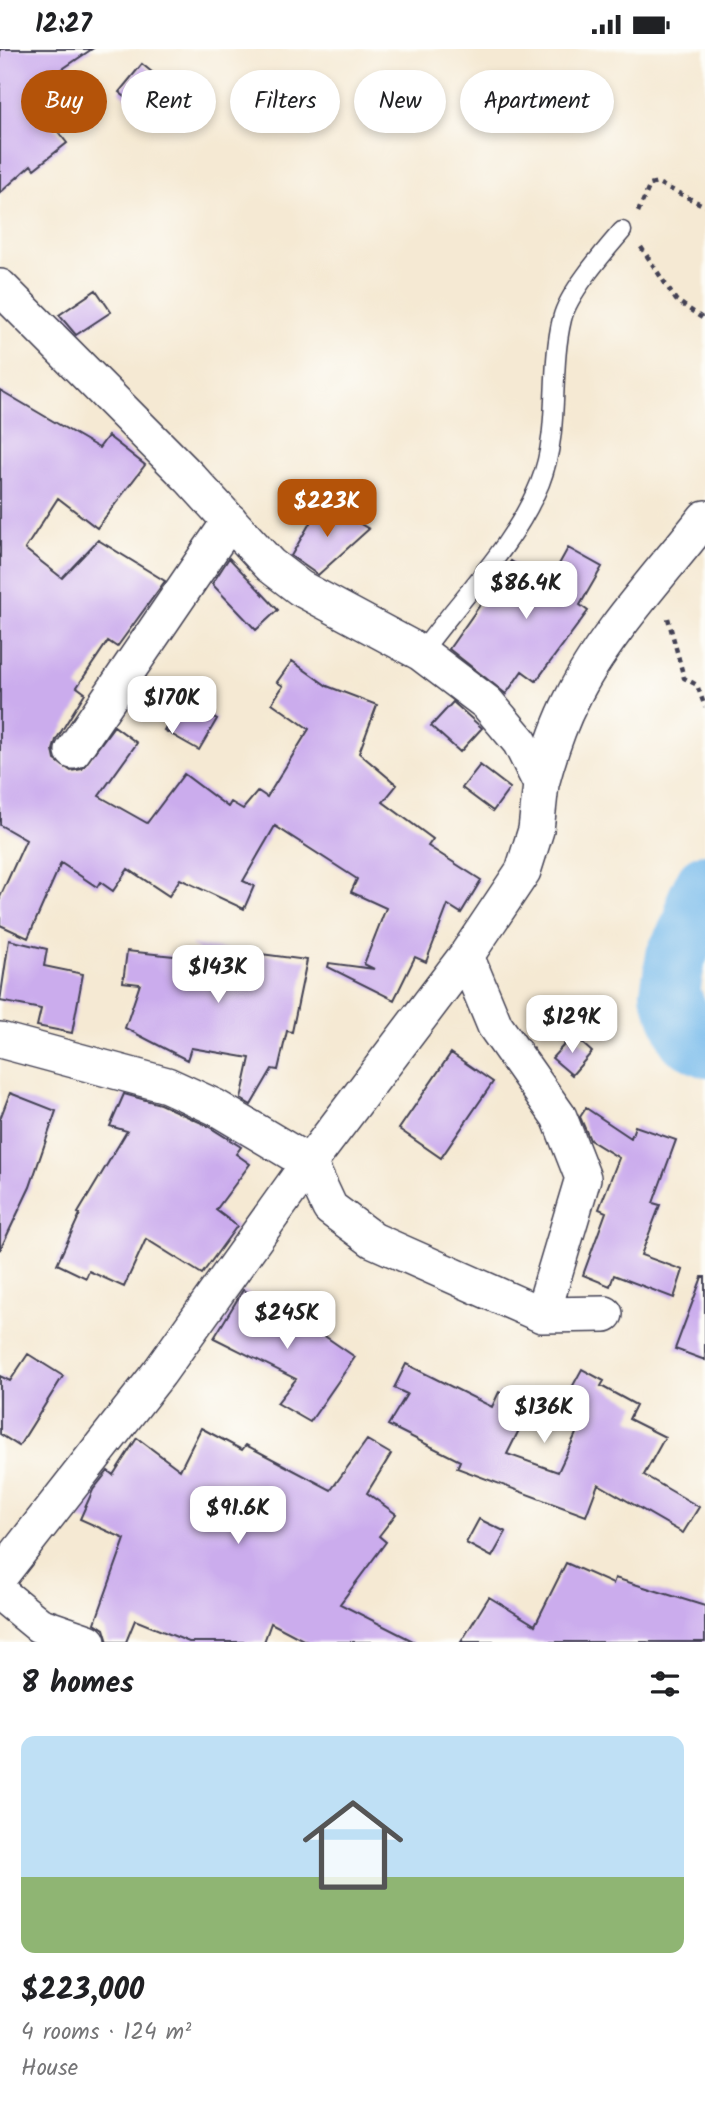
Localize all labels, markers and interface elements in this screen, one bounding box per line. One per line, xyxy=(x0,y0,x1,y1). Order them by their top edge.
text: 12:27 xyxy=(35,4,92,46)
chip: Buy xyxy=(21,70,107,133)
chip: Rent xyxy=(121,70,216,133)
chip: Filters xyxy=(230,70,340,133)
chip: New xyxy=(354,70,446,133)
chip: Apartment xyxy=(460,70,614,133)
pin: $223K xyxy=(278,479,376,539)
text: $223K xyxy=(294,484,360,520)
pin: $86.4K xyxy=(469,561,583,621)
text: $86.4K xyxy=(490,566,562,602)
pin: $170K xyxy=(123,677,221,736)
text: $170K xyxy=(143,681,201,717)
pin: $143K xyxy=(169,946,267,1005)
text: $143K xyxy=(188,950,248,986)
pin: $129K xyxy=(523,995,621,1055)
text: $129K xyxy=(542,1000,602,1036)
pin: $245K xyxy=(238,1291,336,1351)
text: $245K xyxy=(254,1296,320,1332)
pin: $136K xyxy=(495,1385,593,1445)
text: $136K xyxy=(514,1390,574,1426)
pin: $91.6K xyxy=(181,1487,295,1546)
text: $91.6K xyxy=(206,1491,270,1527)
text: 8 homes xyxy=(21,1660,134,1708)
icon: filters xyxy=(646,1665,684,1703)
icon: home xyxy=(290,1782,416,1908)
text: $223,000 xyxy=(21,1967,144,2015)
text: 4 rooms · 124 m² xyxy=(21,2015,191,2051)
text: House xyxy=(21,2051,78,2087)

